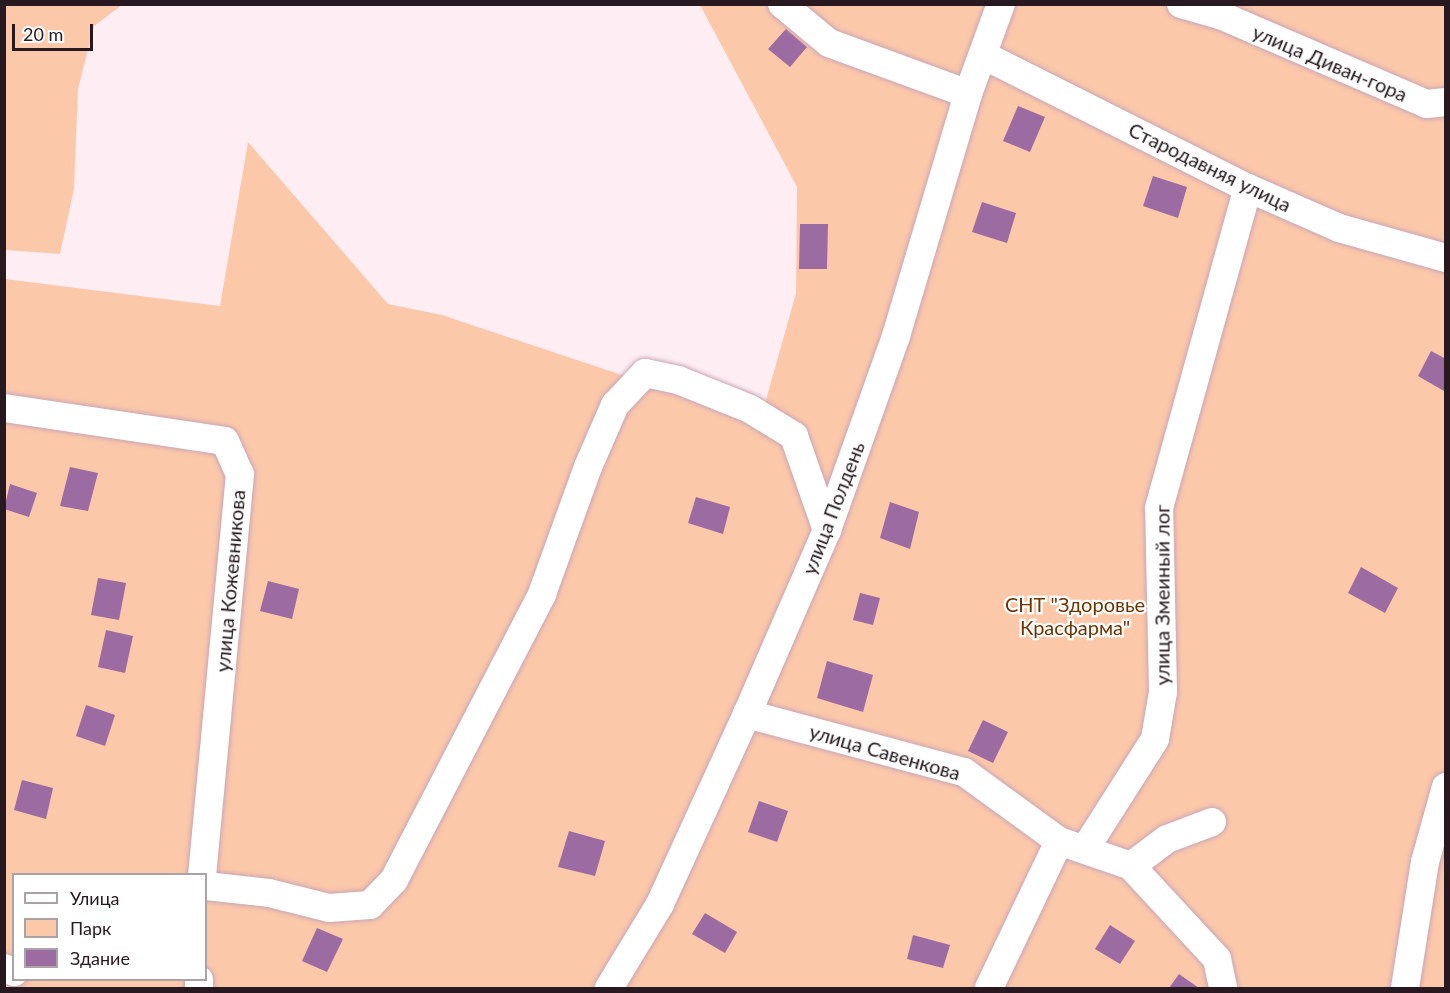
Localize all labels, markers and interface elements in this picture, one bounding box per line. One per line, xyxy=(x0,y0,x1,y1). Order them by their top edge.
scale bar xyxy=(15,12,96,50)
street label: улица Диван-гора xyxy=(1249,20,1411,106)
text: 20 m xyxy=(23,23,63,45)
street label: Стародавняя улица xyxy=(1125,117,1295,217)
street label: улица Полдень xyxy=(797,438,869,578)
street label: улица Кожевникова xyxy=(210,489,250,673)
street label: улица Змеиный лог xyxy=(1150,505,1174,685)
park label: СНТ "Здоровье Красфарма" xyxy=(1005,593,1145,640)
street label: улица Савенкова xyxy=(807,719,963,785)
legend xyxy=(12,873,207,981)
text: Улица xyxy=(70,887,120,909)
text: Парк xyxy=(70,917,111,939)
text: Здание xyxy=(70,947,130,969)

